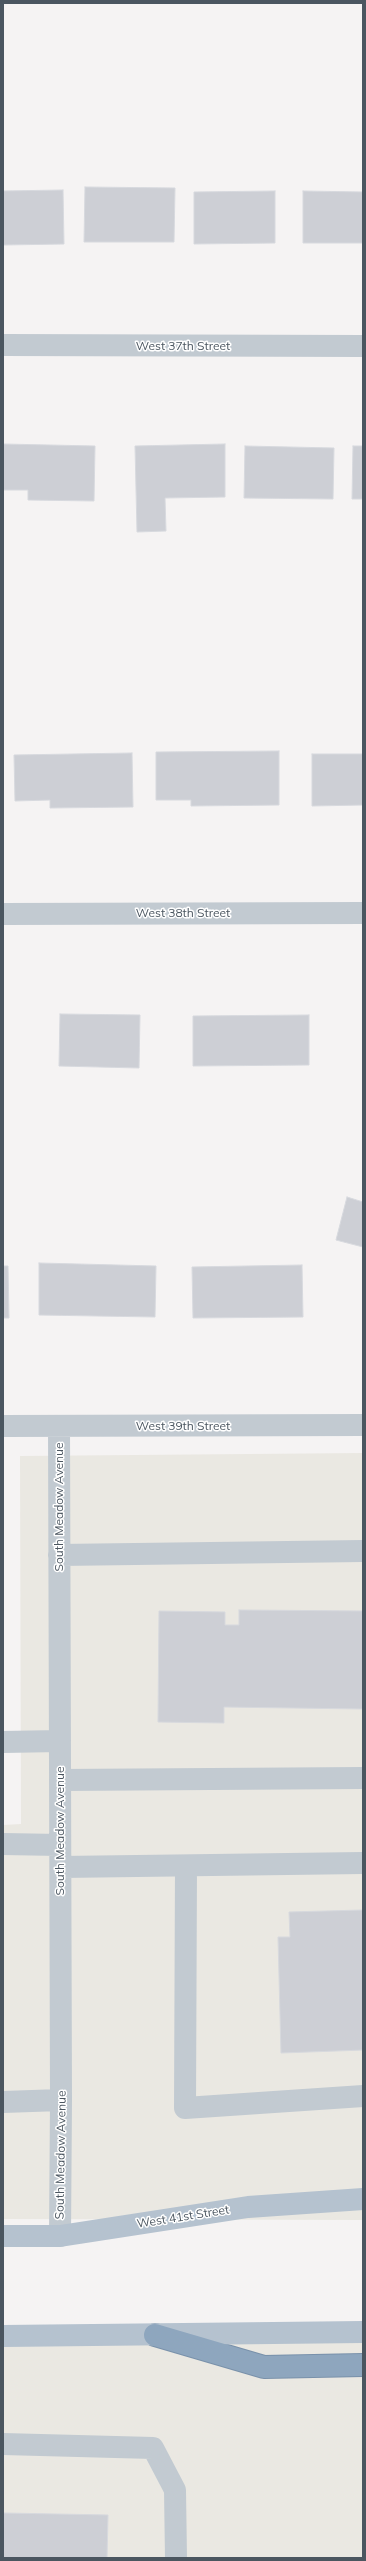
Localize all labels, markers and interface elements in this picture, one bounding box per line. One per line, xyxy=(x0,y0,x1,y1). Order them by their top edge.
street label: West 37th Street xyxy=(136,339,230,353)
street label: West 38th Street xyxy=(136,906,230,920)
street label: West 39th Street xyxy=(136,1419,230,1433)
street label: South Meadow Avenue xyxy=(52,1443,66,1571)
street label: South Meadow Avenue xyxy=(53,1767,67,1895)
street label: South Meadow Avenue xyxy=(53,2090,69,2220)
street label: West 41st Street xyxy=(136,2203,230,2231)

